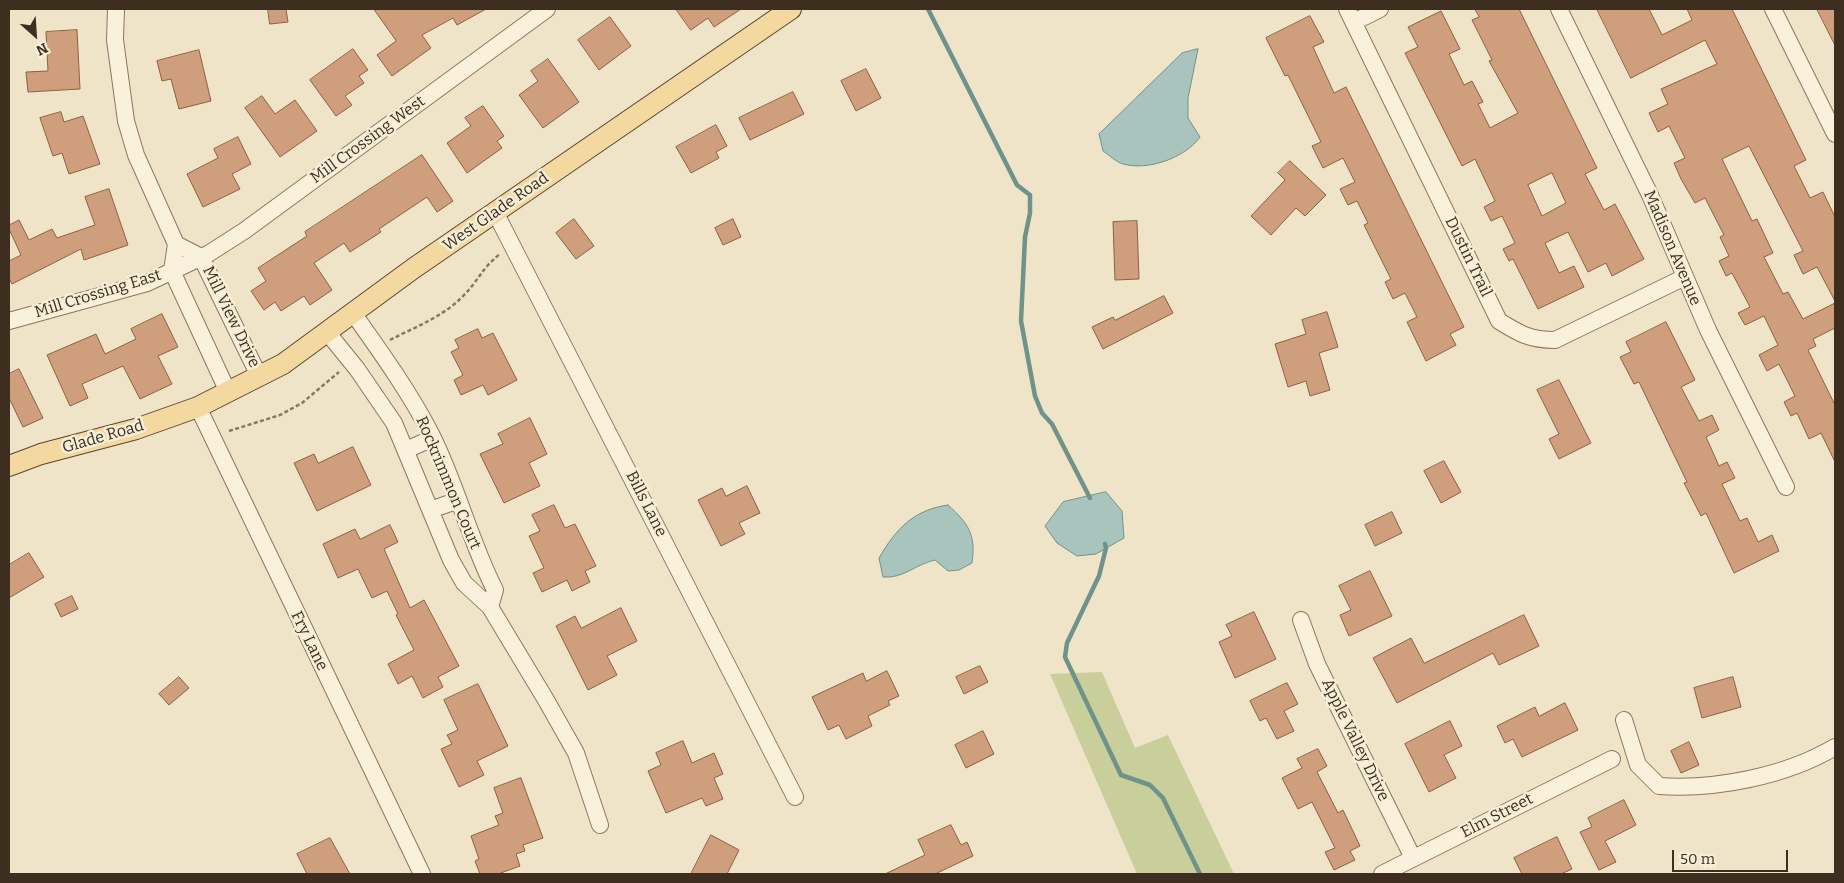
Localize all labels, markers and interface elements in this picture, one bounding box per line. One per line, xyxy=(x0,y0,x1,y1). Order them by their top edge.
north arrow xyxy=(10,10,60,60)
text: N xyxy=(33,39,50,59)
street label: Mill Crossing West xyxy=(307,92,429,188)
street label: West Glade Road xyxy=(440,168,552,256)
street label: Madison Avenue xyxy=(1639,187,1705,309)
street label: Dustin Trail xyxy=(1440,214,1496,300)
street label: Mill View Drive xyxy=(198,263,264,371)
street label: Mill Crossing East xyxy=(32,266,164,322)
street label: Rockrimmon Court xyxy=(411,414,485,552)
street label: Glade Road xyxy=(60,416,146,458)
street label: Bills Lane xyxy=(621,468,671,540)
street label: Fry Lane xyxy=(286,608,332,674)
street label: Apple Valley Drive xyxy=(1317,676,1393,804)
street label: Elm Street xyxy=(1458,790,1536,842)
scale bar xyxy=(1674,840,1790,872)
text: 50 m xyxy=(1680,850,1715,868)

